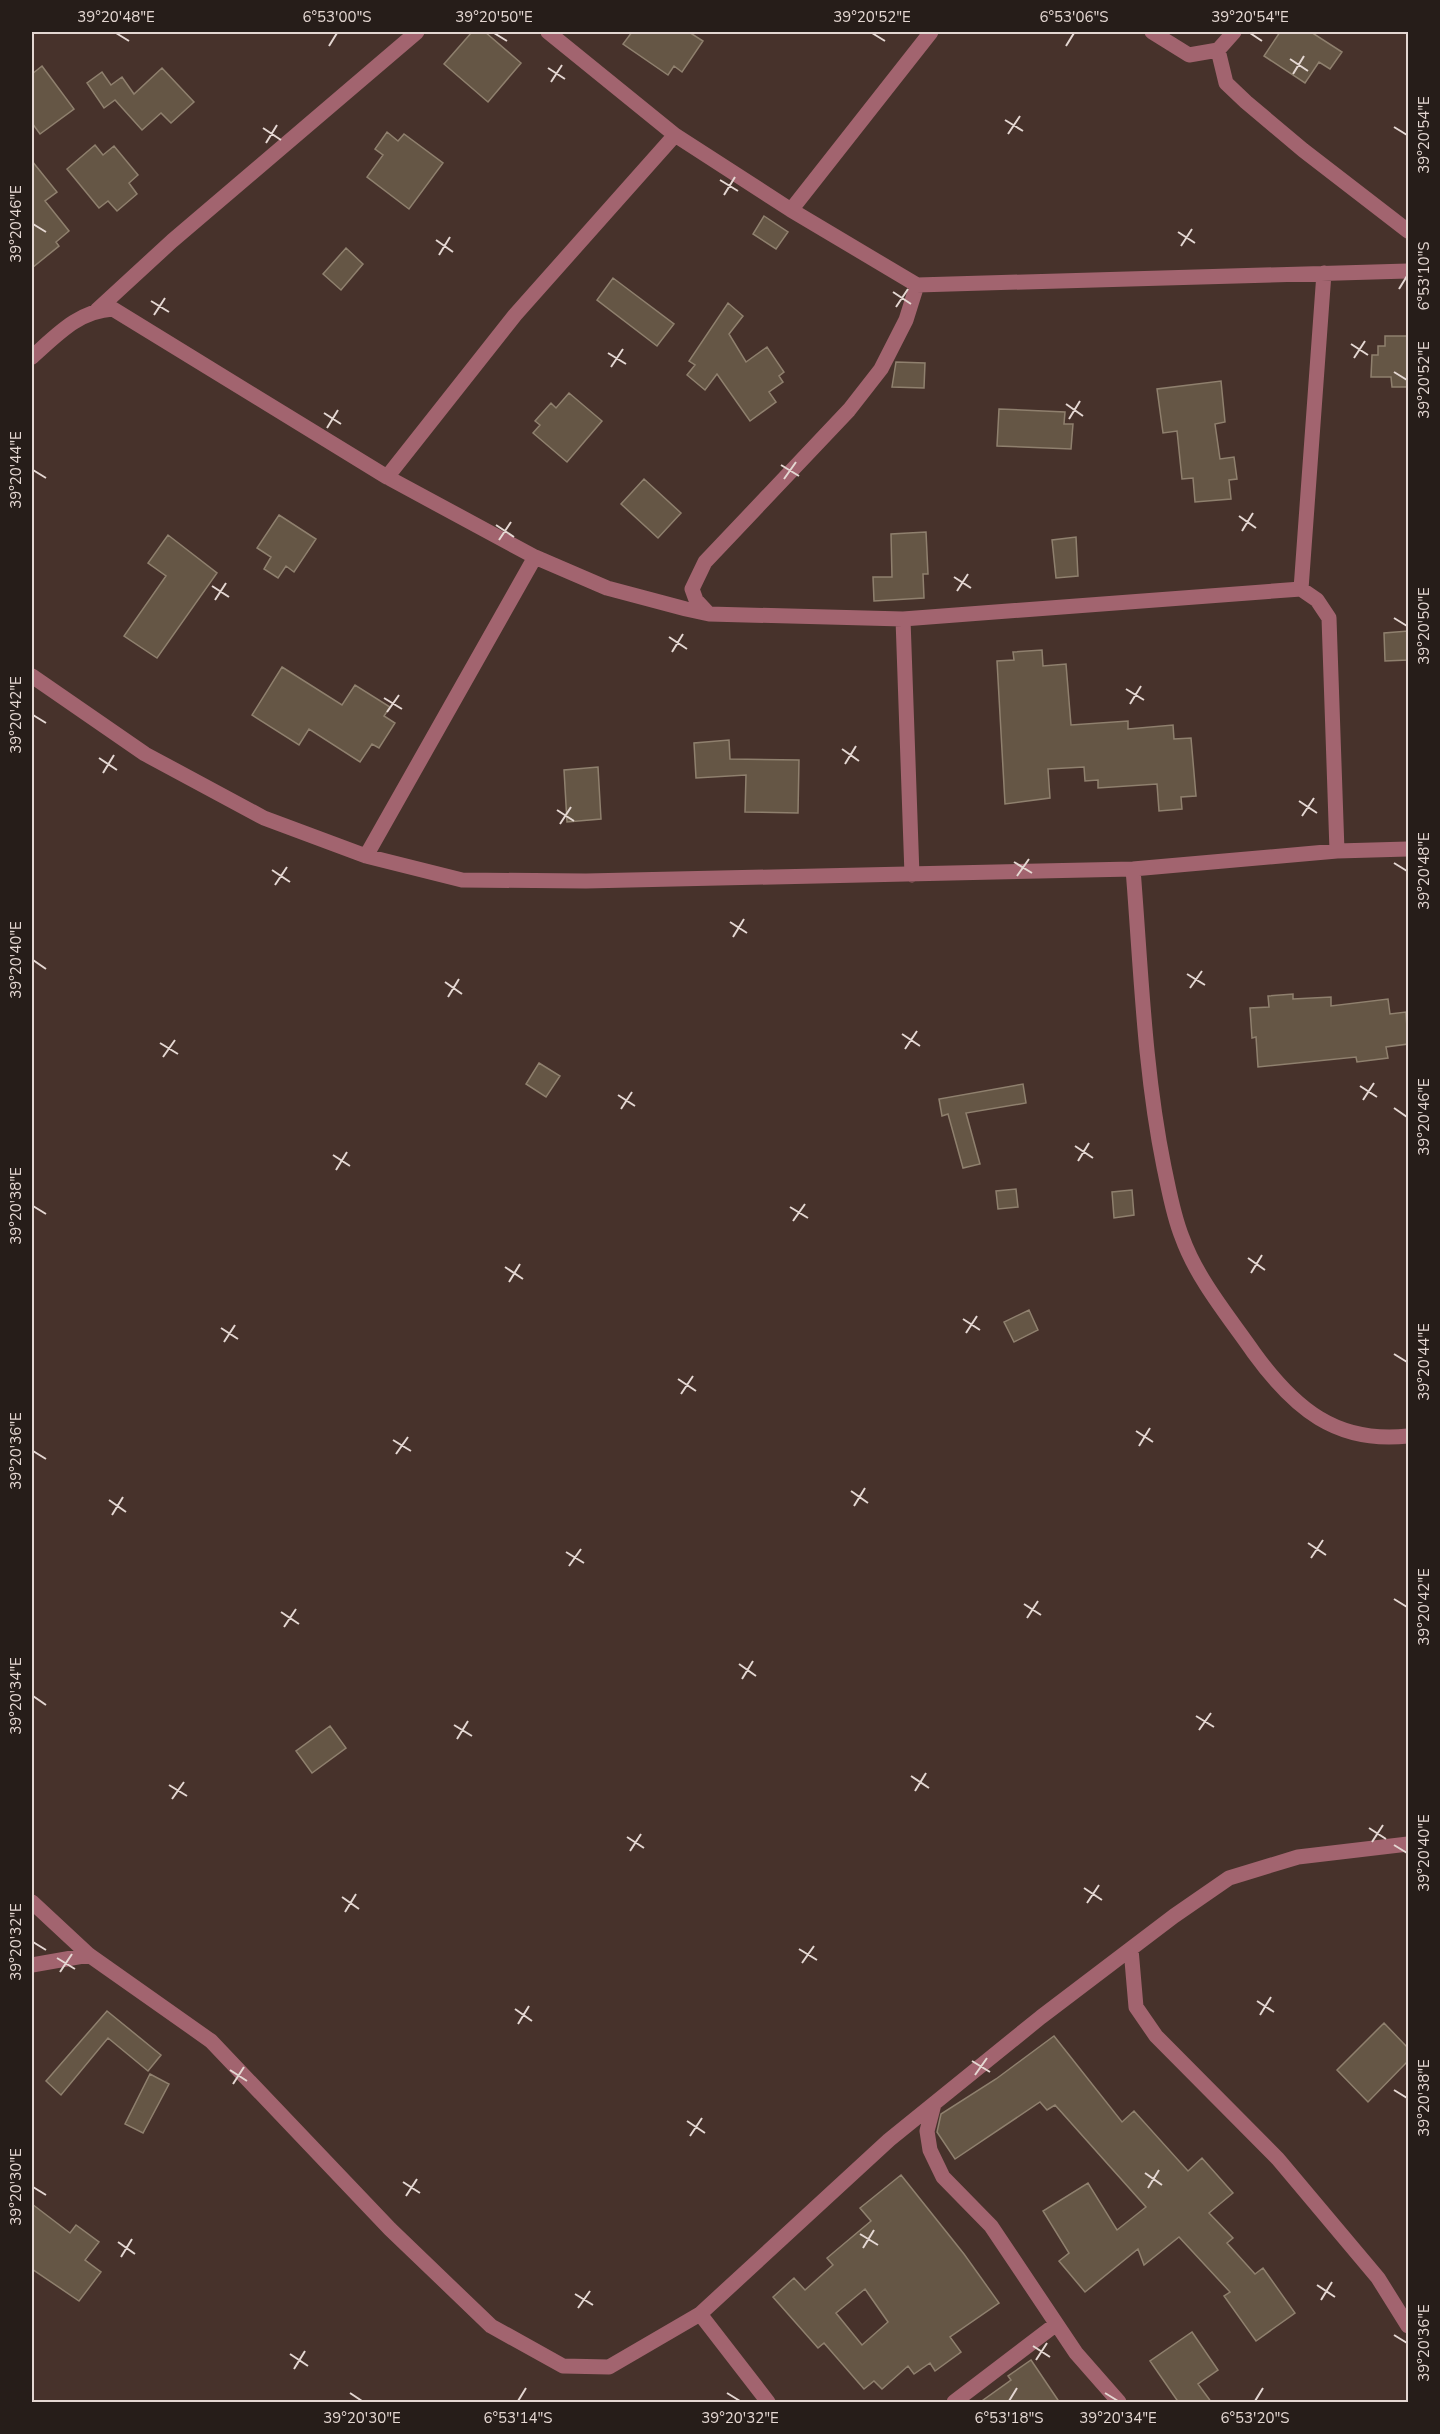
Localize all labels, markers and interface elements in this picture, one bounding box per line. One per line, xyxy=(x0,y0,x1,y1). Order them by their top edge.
text: 39°20'48"E xyxy=(77,7,155,27)
text: 6°53'00"S xyxy=(303,7,371,27)
text: 39°20'50"E xyxy=(455,7,533,27)
text: 39°20'52"E xyxy=(833,7,911,27)
text: 6°53'06"S xyxy=(1040,7,1108,27)
text: 39°20'54"E xyxy=(1211,7,1289,27)
text: 39°20'54"E xyxy=(1414,96,1434,174)
text: 39°20'46"E xyxy=(6,185,26,263)
text: 6°53'10"S xyxy=(1414,242,1434,310)
text: 39°20'52"E xyxy=(1414,341,1434,419)
text: 39°20'44"E xyxy=(6,431,26,509)
text: 39°20'50"E xyxy=(1414,587,1434,665)
text: 39°20'42"E xyxy=(6,676,26,754)
text: 39°20'48"E xyxy=(1414,832,1434,910)
text: 39°20'40"E xyxy=(6,921,26,999)
text: 39°20'46"E xyxy=(1414,1078,1434,1156)
text: 39°20'38"E xyxy=(6,1167,26,1245)
text: 39°20'44"E xyxy=(1414,1323,1434,1401)
text: 39°20'36"E xyxy=(6,1412,26,1490)
text: 39°20'42"E xyxy=(1414,1568,1434,1646)
text: 39°20'34"E xyxy=(6,1657,26,1735)
text: 39°20'40"E xyxy=(1414,1814,1434,1892)
text: 39°20'32"E xyxy=(6,1903,26,1981)
text: 39°20'38"E xyxy=(1414,2059,1434,2137)
text: 39°20'30"E xyxy=(6,2148,26,2226)
text: 39°20'36"E xyxy=(1414,2304,1434,2382)
text: 39°20'30"E xyxy=(323,2408,401,2428)
text: 6°53'14"S xyxy=(484,2408,552,2428)
text: 39°20'32"E xyxy=(701,2408,779,2428)
text: 6°53'18"S xyxy=(975,2408,1043,2428)
text: 39°20'34"E xyxy=(1079,2408,1157,2428)
text: 6°53'20"S xyxy=(1221,2408,1289,2428)

